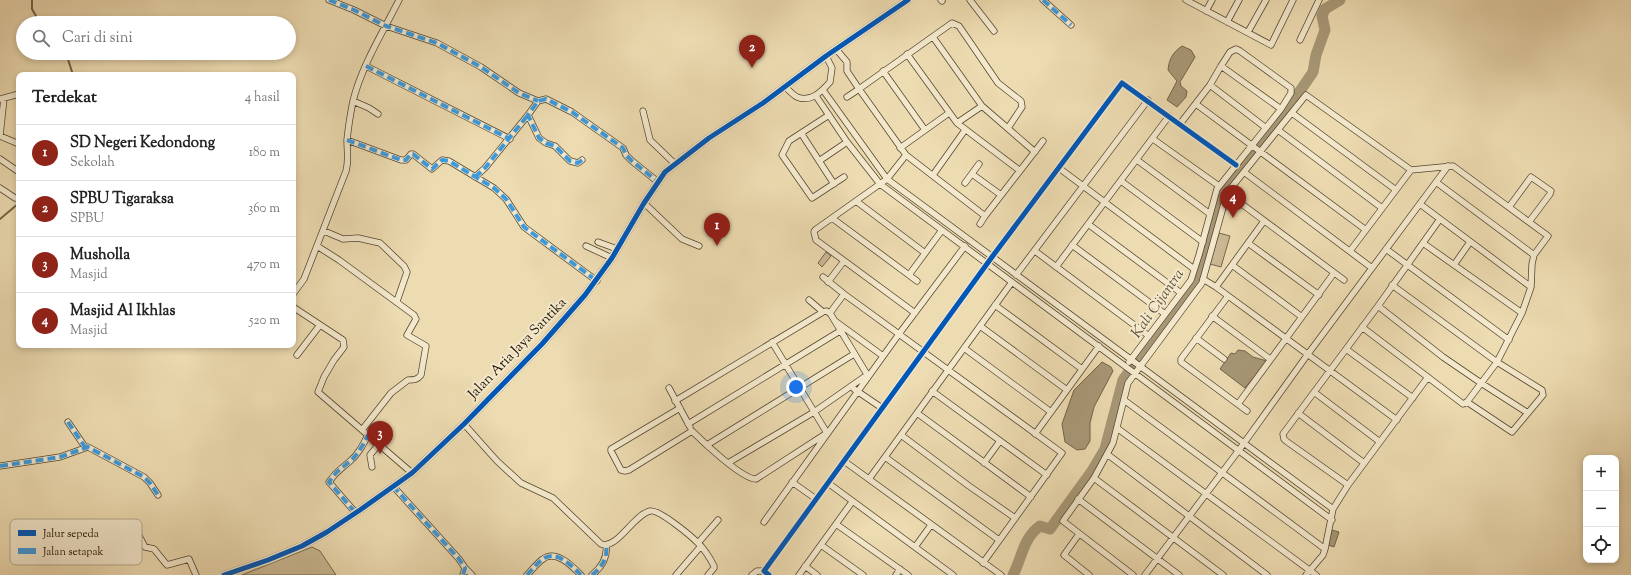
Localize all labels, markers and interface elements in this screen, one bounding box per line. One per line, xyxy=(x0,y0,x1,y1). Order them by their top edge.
search box xyxy=(16,16,296,60)
icon: search xyxy=(30,27,52,49)
text: Cari di sini xyxy=(62,28,133,49)
pin: 2 xyxy=(739,35,765,68)
text: Terdekat xyxy=(32,86,97,110)
text: 4 hasil xyxy=(245,89,280,107)
text: SD Negeri Kedondong xyxy=(70,133,215,154)
text: 1 xyxy=(43,144,47,162)
text: 180 m xyxy=(249,144,280,162)
text: Sekolah xyxy=(70,154,115,172)
pin: 4 xyxy=(1220,185,1246,218)
text: SPBU Tigaraksa xyxy=(70,189,174,210)
text: 2 xyxy=(42,200,48,218)
text: 360 m xyxy=(248,200,280,218)
text: SPBU xyxy=(70,210,104,228)
pin: 1 xyxy=(704,213,730,246)
text: Musholla xyxy=(70,245,130,266)
text: 3 xyxy=(42,256,48,274)
text: 470 m xyxy=(247,256,280,274)
water label: Kali Cijantra xyxy=(1126,265,1190,343)
text: Masjid xyxy=(70,266,108,284)
street label: Jalan Aria Jaya Santika xyxy=(463,293,572,405)
text: Masjid Al Ikhlas xyxy=(70,301,175,322)
text: 4 xyxy=(42,312,48,330)
text: 520 m xyxy=(249,312,280,330)
text: Masjid xyxy=(70,322,108,340)
your location xyxy=(786,377,806,397)
pin: 3 xyxy=(367,421,393,454)
map controls xyxy=(1583,455,1619,563)
button: + xyxy=(1583,455,1619,491)
button: − xyxy=(1583,491,1619,527)
legend xyxy=(10,519,142,565)
text: Jalur sepeda xyxy=(42,526,99,542)
button: locate xyxy=(1583,527,1619,563)
text: Jalan setapak xyxy=(42,544,104,560)

